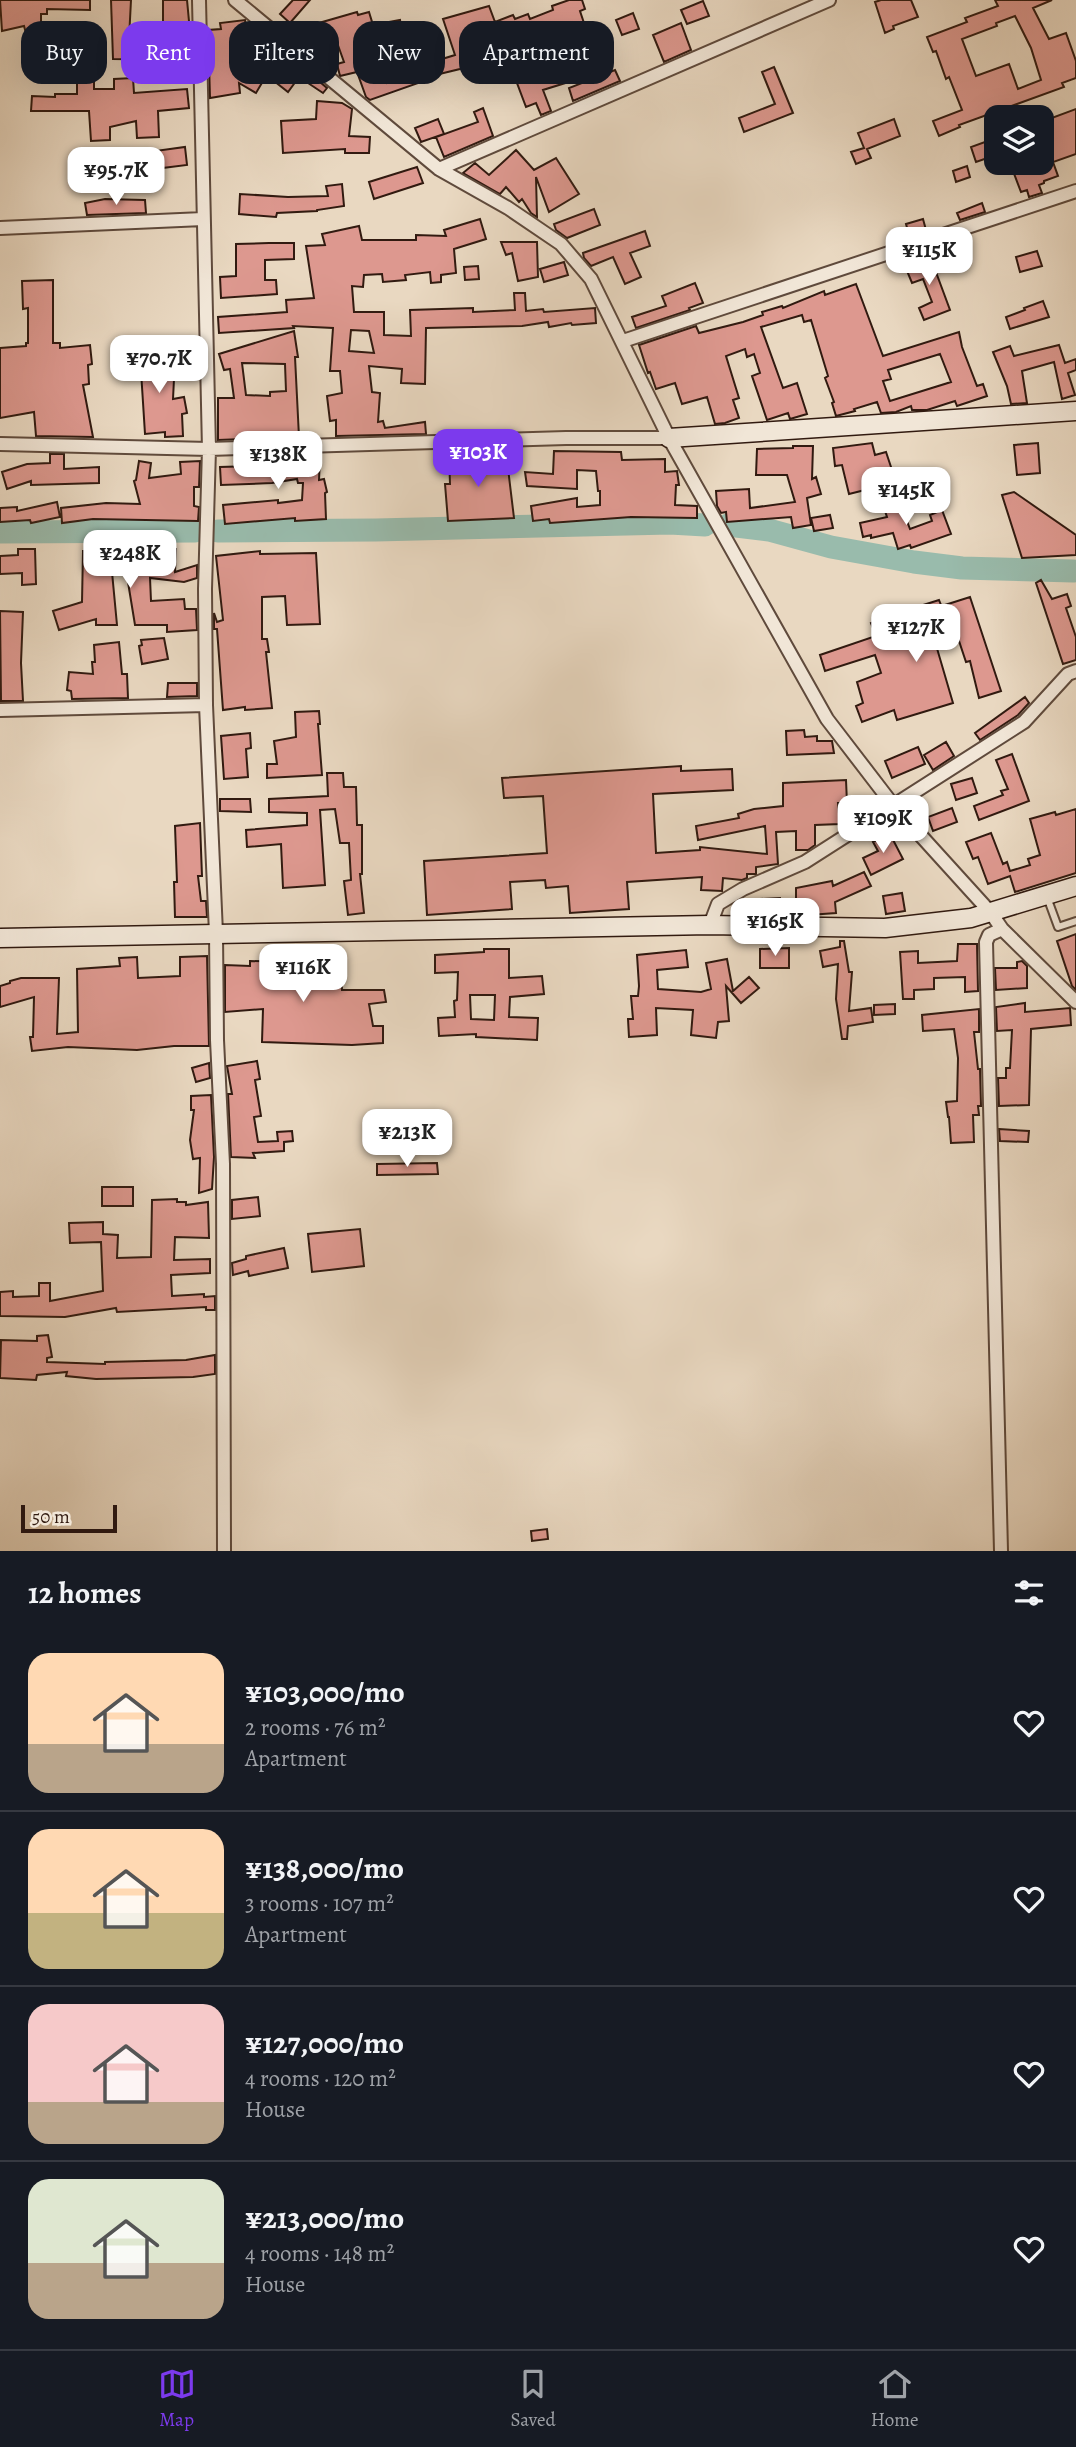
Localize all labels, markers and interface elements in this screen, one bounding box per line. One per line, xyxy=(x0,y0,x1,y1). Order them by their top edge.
chip: Buy xyxy=(21,21,107,84)
chip: Rent xyxy=(121,21,215,84)
chip: Filters xyxy=(229,21,339,84)
chip: New xyxy=(353,21,445,84)
chip: Apartment xyxy=(459,21,614,84)
map controls xyxy=(984,105,1054,175)
button: layers xyxy=(984,105,1054,175)
pin: ¥95.7K xyxy=(59,148,173,207)
text: ¥95.7K xyxy=(84,154,148,185)
pin: ¥115K xyxy=(880,228,978,287)
text: ¥115K xyxy=(902,234,956,265)
pin: ¥70.7K xyxy=(102,336,216,395)
text: ¥70.7K xyxy=(126,342,192,373)
pin: ¥103K xyxy=(429,430,527,489)
pin: ¥138K xyxy=(229,432,327,491)
text: ¥103K xyxy=(449,436,507,467)
text: ¥138K xyxy=(249,438,307,469)
pin: ¥145K xyxy=(857,468,955,527)
text: ¥145K xyxy=(877,474,935,505)
pin: ¥248K xyxy=(81,530,179,590)
text: ¥248K xyxy=(99,537,161,568)
pin: ¥127K xyxy=(867,604,965,664)
text: ¥127K xyxy=(887,611,945,642)
pin: ¥109K xyxy=(834,796,932,855)
text: ¥109K xyxy=(854,802,912,833)
pin: ¥165K xyxy=(726,898,824,958)
text: ¥165K xyxy=(746,905,804,936)
pin: ¥116K xyxy=(254,944,352,1004)
text: ¥116K xyxy=(275,951,331,982)
pin: ¥213K xyxy=(358,1110,456,1169)
text: ¥213K xyxy=(378,1116,436,1147)
scale bar xyxy=(21,1502,117,1534)
text: 50 m xyxy=(32,1504,70,1530)
text: 12 homes xyxy=(28,1573,141,1613)
icon: filters xyxy=(1010,1574,1048,1612)
text: ¥103,000/mo xyxy=(245,1672,405,1712)
icon: home xyxy=(84,1681,168,1765)
icon: heart xyxy=(1010,1704,1048,1742)
text: 2 rooms · 76 m² xyxy=(245,1712,386,1743)
text: Apartment xyxy=(245,1743,347,1774)
text: ¥138,000/mo xyxy=(245,1848,404,1888)
icon: home xyxy=(84,1857,168,1941)
icon: heart xyxy=(1010,1880,1048,1918)
text: 3 rooms · 107 m² xyxy=(245,1888,394,1919)
text: Apartment xyxy=(245,1919,347,1950)
text: ¥127,000/mo xyxy=(245,2023,404,2063)
icon: home xyxy=(84,2032,168,2116)
icon: heart xyxy=(1010,2055,1048,2093)
text: 4 rooms · 120 m² xyxy=(245,2063,396,2094)
text: House xyxy=(245,2094,305,2125)
text: ¥213,000/mo xyxy=(245,2198,404,2238)
icon: home xyxy=(84,2207,168,2291)
icon: heart xyxy=(1010,2230,1048,2268)
text: 4 rooms · 148 m² xyxy=(245,2238,394,2269)
text: House xyxy=(245,2269,305,2300)
tab: Map xyxy=(158,2365,196,2433)
tab: Saved xyxy=(511,2365,556,2433)
tab: Home xyxy=(871,2365,918,2433)

